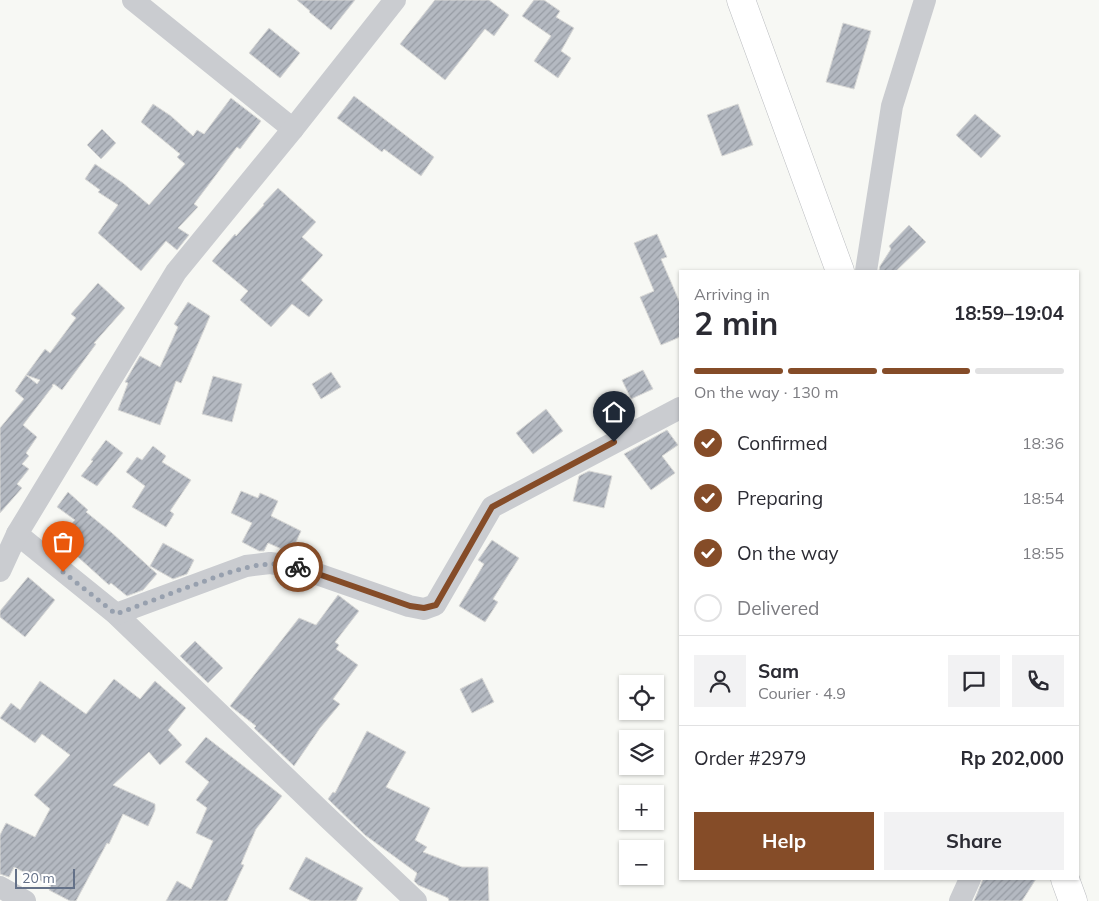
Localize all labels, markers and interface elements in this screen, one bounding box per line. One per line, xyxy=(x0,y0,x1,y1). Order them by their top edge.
text: Arriving in xyxy=(694,284,770,304)
text: 18:59–19:04 xyxy=(954,301,1064,325)
text: 2 min xyxy=(694,303,778,343)
text: On the way · 130 m xyxy=(694,382,839,402)
pin xyxy=(593,391,635,442)
icon: home xyxy=(600,398,628,426)
icon: check xyxy=(694,429,722,457)
text: Confirmed xyxy=(737,431,828,455)
text: 18:36 xyxy=(1022,433,1064,453)
icon: check xyxy=(694,484,722,512)
text: Preparing xyxy=(737,486,823,510)
text: 18:54 xyxy=(1022,488,1064,508)
pin xyxy=(42,521,84,572)
icon: bag xyxy=(49,528,77,556)
icon: check xyxy=(694,539,722,567)
text: On the way xyxy=(737,541,839,565)
courier xyxy=(273,542,323,592)
text: 18:55 xyxy=(1022,543,1064,563)
icon: bike xyxy=(284,553,312,581)
text: Delivered xyxy=(737,596,819,620)
button: person xyxy=(694,655,746,707)
button: chat xyxy=(948,655,1000,707)
button: phone xyxy=(1012,655,1064,707)
text: Sam xyxy=(758,659,799,683)
map controls xyxy=(619,675,664,885)
button: locate xyxy=(619,675,664,720)
text: Courier · 4.9 xyxy=(758,683,846,703)
button: layers xyxy=(619,730,664,775)
text: Order #2979 xyxy=(694,746,806,770)
text: Rp 202,000 xyxy=(961,746,1064,770)
button: + xyxy=(619,785,664,830)
button: Help xyxy=(694,812,874,870)
button: Share xyxy=(884,812,1064,870)
button: − xyxy=(619,840,664,885)
scale bar xyxy=(15,866,75,889)
text: 20 m xyxy=(22,869,55,887)

